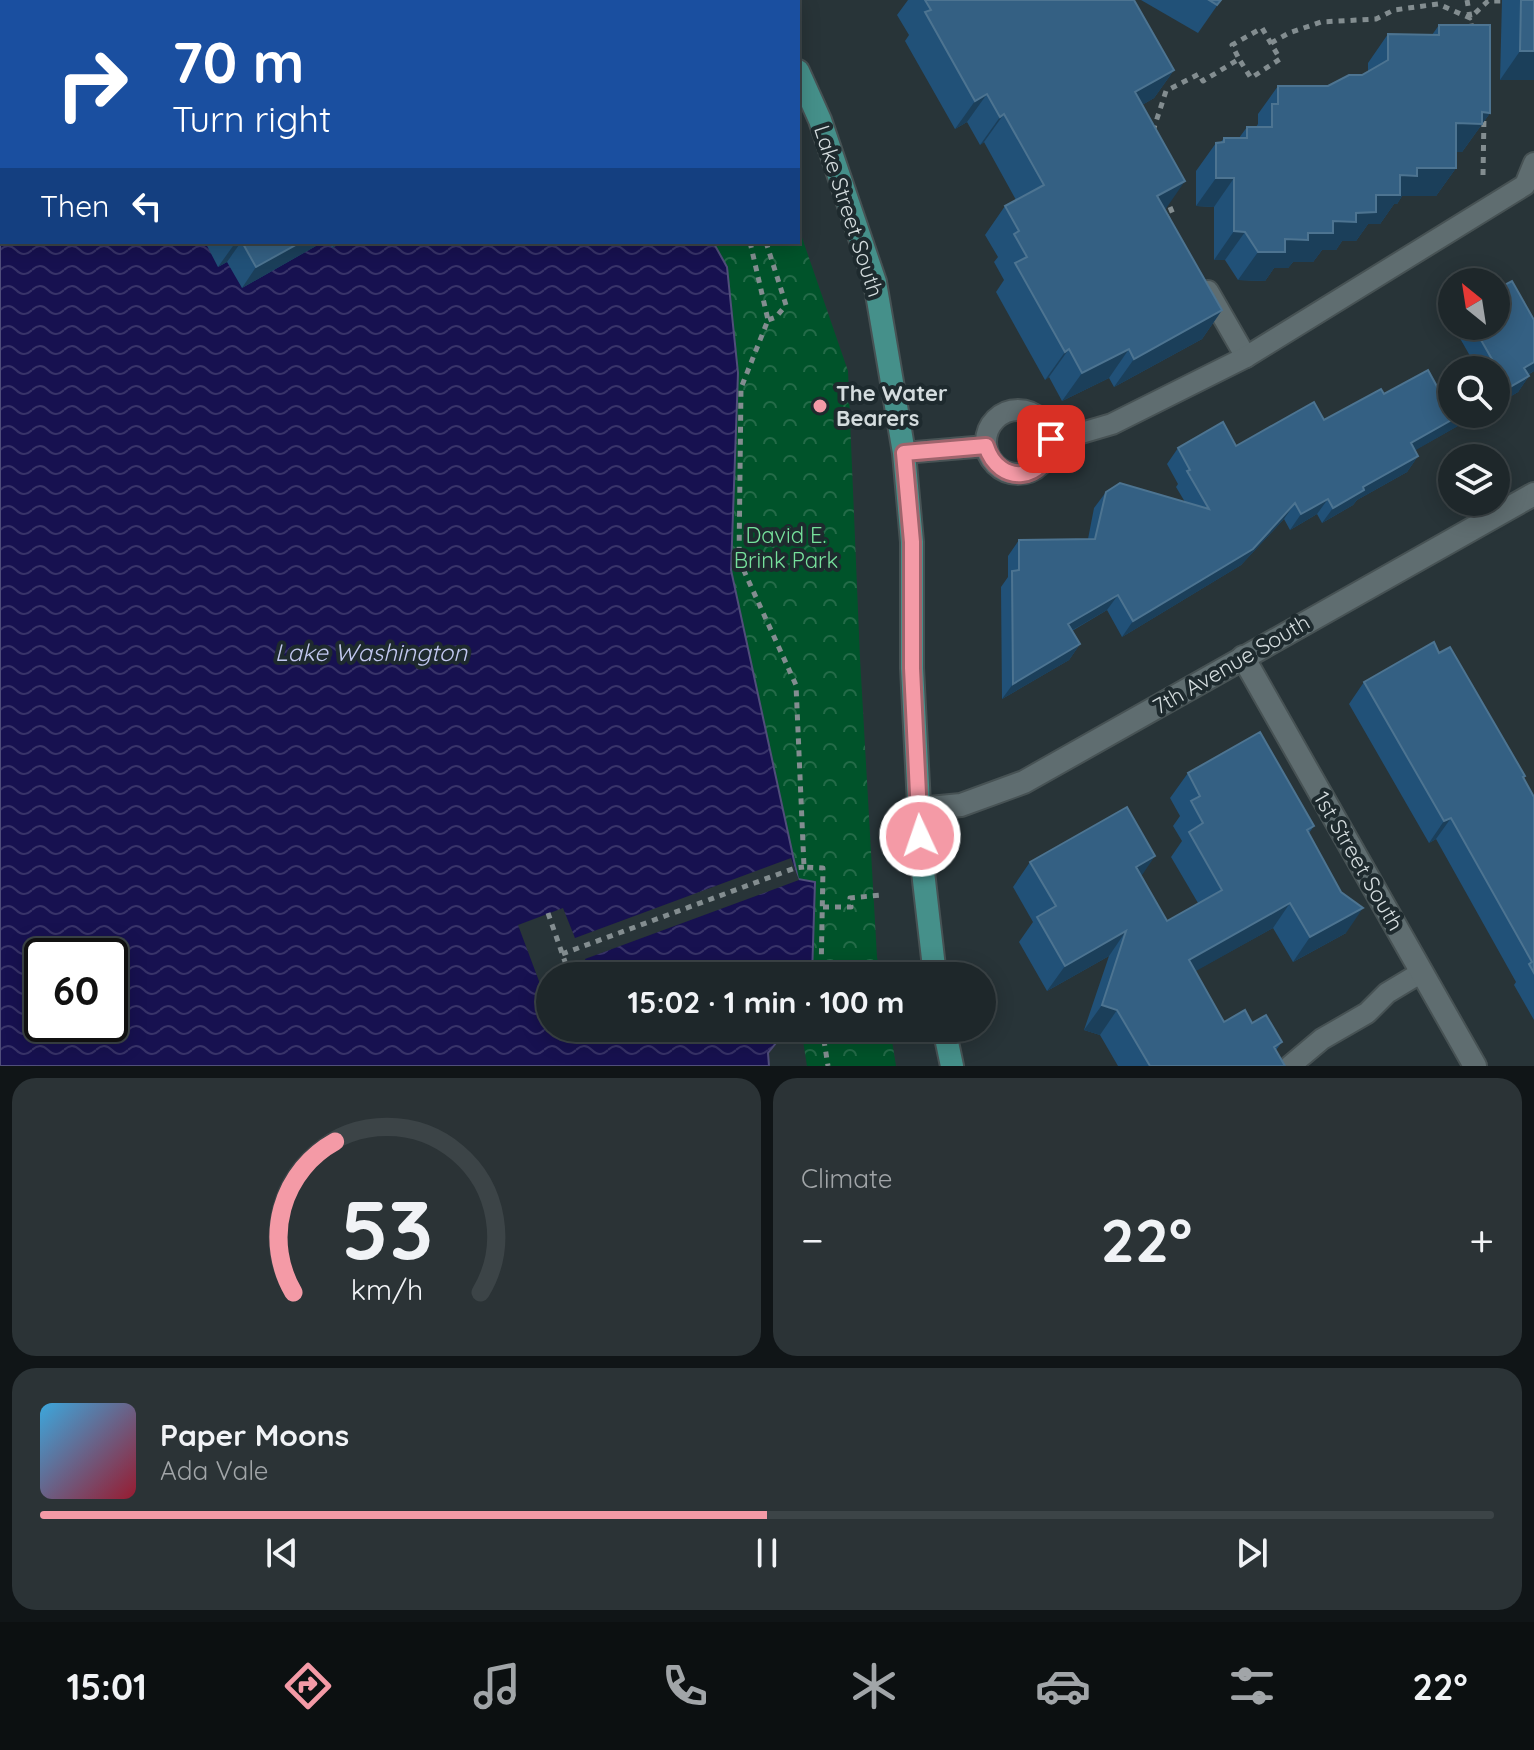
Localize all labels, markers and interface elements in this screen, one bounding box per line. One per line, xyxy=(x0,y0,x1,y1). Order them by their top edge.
text: 70 m xyxy=(172,27,304,97)
icon: right xyxy=(40,32,144,136)
text: Turn right xyxy=(172,96,331,141)
street label: Lake Street South xyxy=(808,122,890,300)
icon: left xyxy=(125,184,169,228)
text: Then xyxy=(40,187,109,225)
north arrow xyxy=(1438,268,1510,340)
map controls xyxy=(1438,268,1510,516)
button: search xyxy=(1438,356,1510,428)
place label: The Water Bearers xyxy=(836,379,948,432)
marker: The Water Bearers xyxy=(811,397,829,415)
pin xyxy=(1017,405,1085,473)
icon: arrive xyxy=(1029,417,1073,461)
button: layers xyxy=(1438,444,1510,516)
park label: David E. Brink Park xyxy=(734,521,838,574)
street label: 7th Avenue South xyxy=(1148,608,1314,720)
water label: Lake Washington xyxy=(275,637,468,667)
street label: 1st Street South xyxy=(1308,786,1410,936)
position arrow xyxy=(878,794,962,878)
speed limit sign: 60 xyxy=(24,938,128,1042)
text: 15:02 · 1 min · 100 m xyxy=(628,983,904,1021)
text: Climate xyxy=(801,1162,892,1195)
text: 53 xyxy=(340,1176,433,1280)
text: 22° xyxy=(1101,1202,1192,1277)
text: − xyxy=(801,1212,824,1267)
text: + xyxy=(1469,1212,1494,1267)
text: km/h xyxy=(350,1271,423,1307)
text: Paper Moons xyxy=(160,1416,349,1454)
text: Ada Vale xyxy=(160,1454,269,1487)
icon: previous xyxy=(260,1531,304,1575)
icon: pause xyxy=(745,1531,789,1575)
icon: next xyxy=(1230,1531,1274,1575)
icon: directions xyxy=(280,1658,336,1714)
icon: music xyxy=(469,1658,525,1714)
icon: phone xyxy=(657,1658,713,1714)
icon: climate xyxy=(846,1658,902,1714)
icon: car xyxy=(1035,1658,1091,1714)
icon: filters xyxy=(1224,1658,1280,1714)
text: 15:01 xyxy=(66,1664,147,1709)
text: 22° xyxy=(1412,1664,1468,1709)

